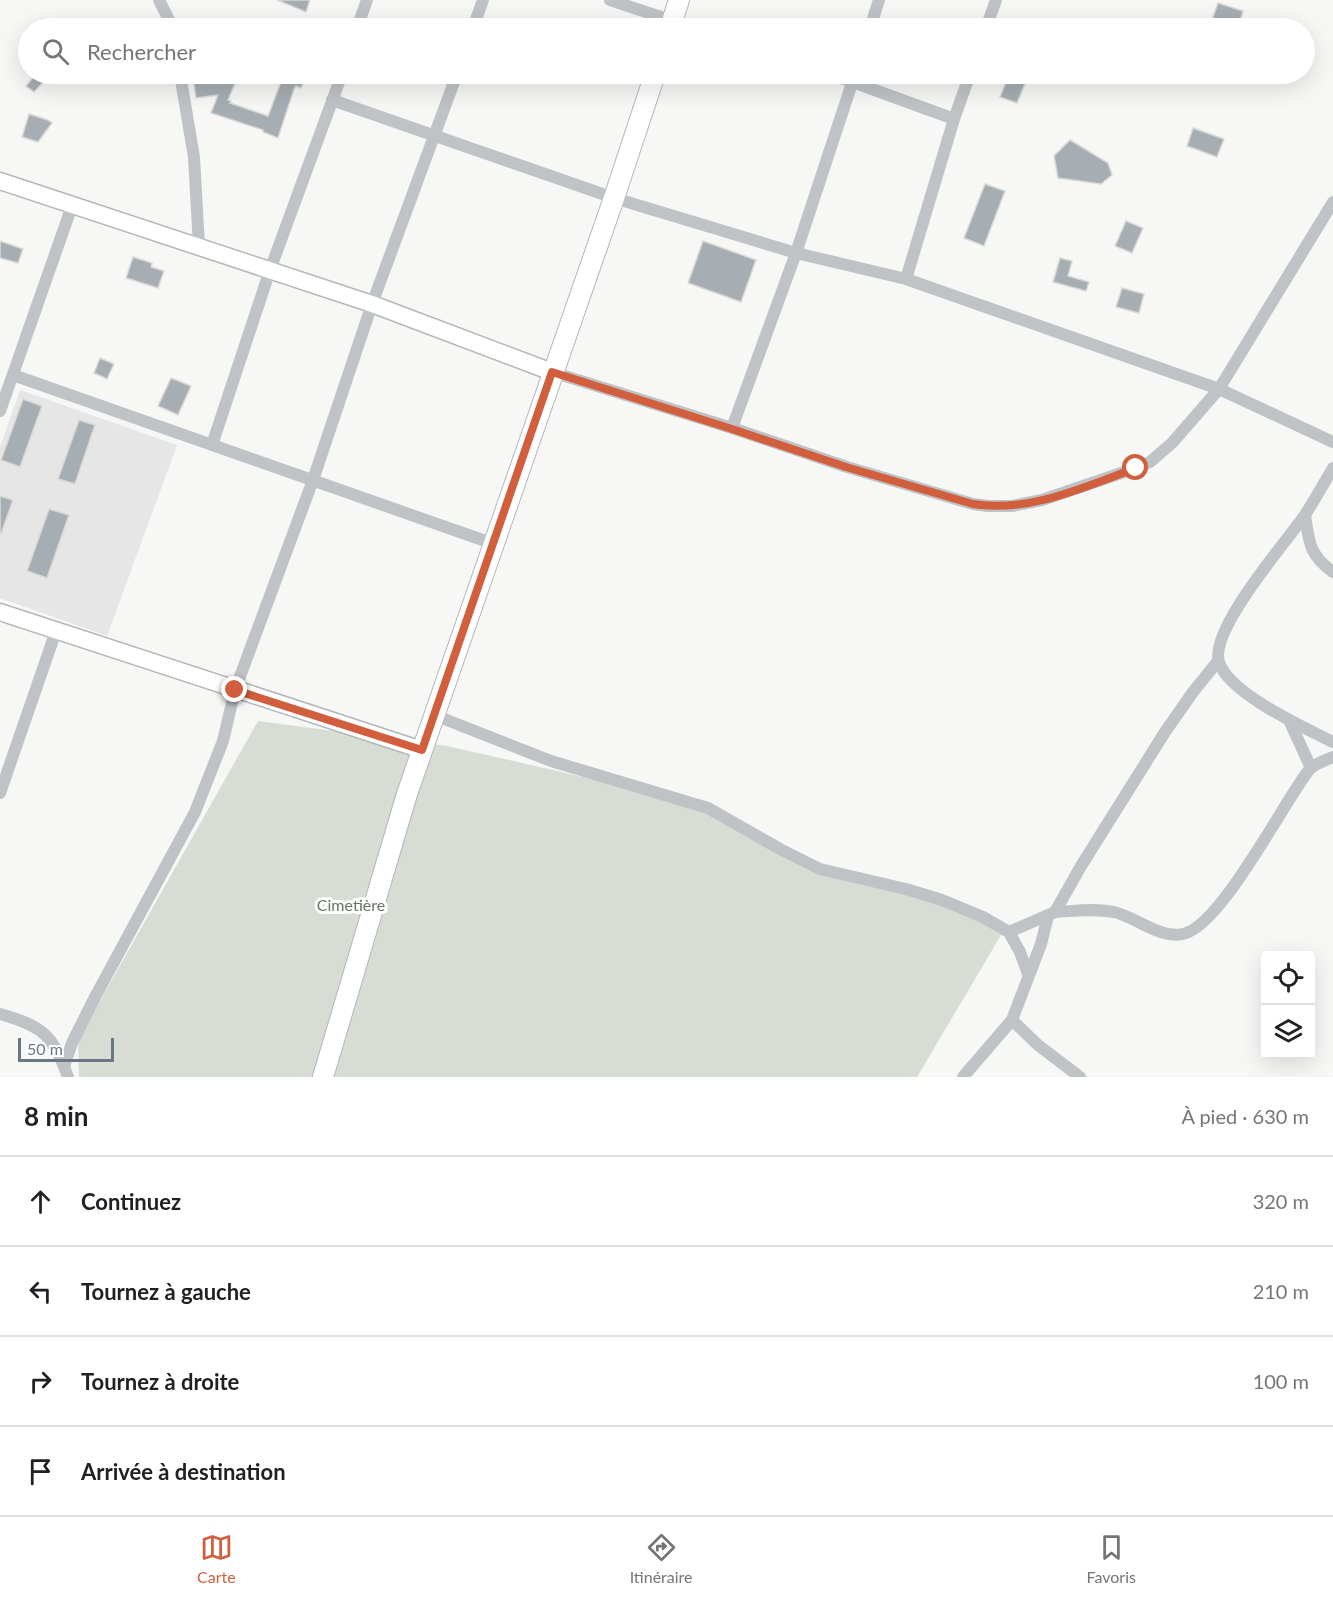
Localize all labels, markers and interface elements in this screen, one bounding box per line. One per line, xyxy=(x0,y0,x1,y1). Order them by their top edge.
search box xyxy=(18,18,1315,84)
icon: search xyxy=(39,35,72,68)
text: Rechercher xyxy=(87,38,196,65)
route start xyxy=(1122,454,1148,480)
route end xyxy=(221,676,247,702)
park label: Cimetière xyxy=(317,895,385,914)
map controls xyxy=(1261,951,1315,1059)
button: locate xyxy=(1261,951,1315,1005)
button: layers xyxy=(1261,1005,1315,1059)
scale bar xyxy=(18,1035,114,1062)
text: 50 m xyxy=(27,1039,63,1058)
text: 8 min xyxy=(24,1100,88,1132)
text: À pied · 630 m xyxy=(1181,1104,1309,1128)
icon: ahead xyxy=(24,1185,57,1218)
text: Continuez xyxy=(81,1188,181,1215)
text: 320 m xyxy=(1253,1189,1309,1213)
icon: left xyxy=(24,1275,57,1308)
text: Tournez à gauche xyxy=(81,1278,251,1305)
text: 210 m xyxy=(1253,1279,1309,1303)
icon: right xyxy=(24,1365,57,1398)
text: Tournez à droite xyxy=(81,1368,239,1395)
text: 100 m xyxy=(1253,1369,1309,1393)
icon: arrive xyxy=(24,1455,57,1488)
text: Arrivée à destination xyxy=(81,1458,286,1485)
tab: Carte xyxy=(197,1531,236,1586)
tab: Itinéraire xyxy=(630,1531,693,1586)
tab: Favoris xyxy=(1087,1531,1136,1586)

